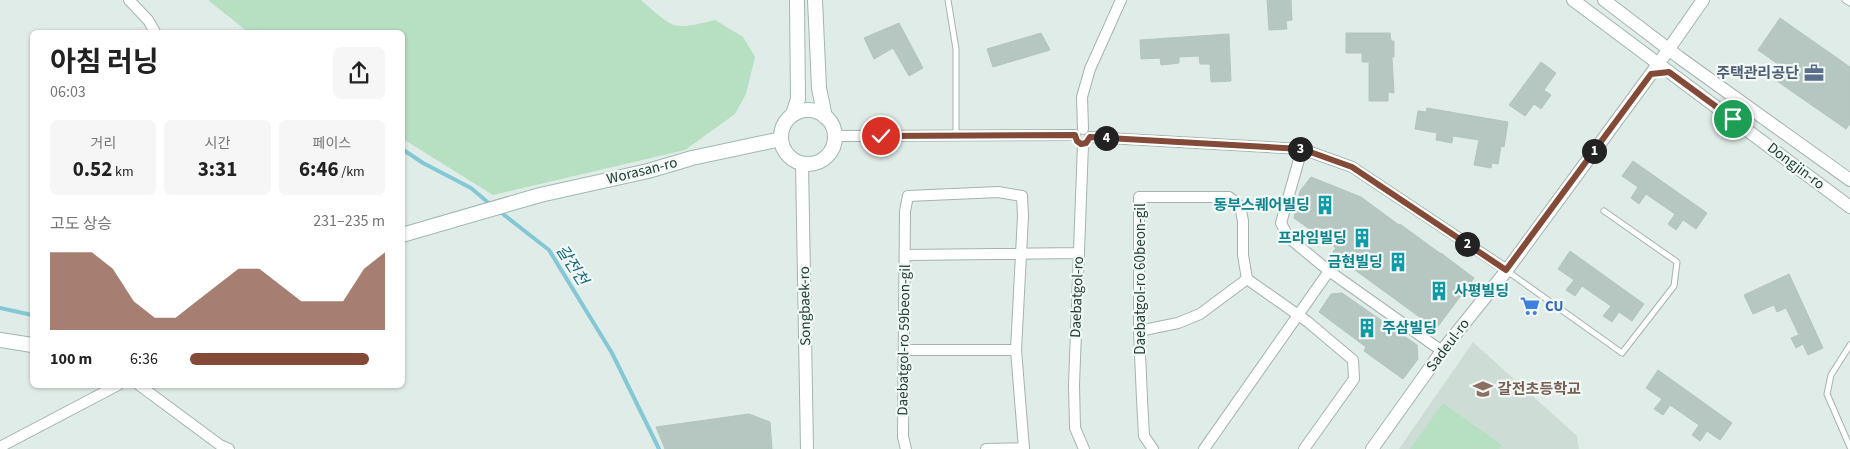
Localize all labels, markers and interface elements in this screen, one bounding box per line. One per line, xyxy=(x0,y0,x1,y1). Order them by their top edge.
text: 아침 러닝 xyxy=(50,42,159,82)
button: share xyxy=(333,47,385,99)
office icon: 주택관리공단 xyxy=(1803,62,1825,84)
place label: 주택관리공단 xyxy=(1716,63,1799,84)
text: 06:03 xyxy=(50,81,86,103)
pin xyxy=(1712,98,1754,140)
icon: arrive xyxy=(1719,105,1747,133)
pin xyxy=(860,115,902,157)
icon: check xyxy=(867,122,895,150)
pin: 4 xyxy=(1094,126,1118,150)
text: 4 xyxy=(1103,128,1110,148)
text: 거리 xyxy=(90,134,116,154)
text: 시간 xyxy=(205,134,230,154)
text: 페이스 xyxy=(313,134,351,154)
pin: 3 xyxy=(1288,136,1312,162)
street label: Dongjin-ro xyxy=(1763,137,1829,195)
pin: 1 xyxy=(1582,138,1606,164)
text: 3 xyxy=(1297,139,1304,159)
text: 1 xyxy=(1591,141,1598,161)
street label: Worasan-ro xyxy=(604,152,680,190)
text: 0.52 xyxy=(73,154,112,184)
text: 3:31 xyxy=(198,154,237,184)
text: 6:46 xyxy=(299,154,338,184)
text: km xyxy=(112,162,134,182)
text: /km xyxy=(338,162,365,182)
building icon: 동부스퀘어빌딩 xyxy=(1314,194,1336,216)
place label: 동부스퀘어빌딩 xyxy=(1213,195,1310,216)
street label: Daebatgol-ro 60beon-gil xyxy=(1130,203,1151,355)
text: 231–235 m xyxy=(313,210,385,232)
text: 고도 상승 xyxy=(50,213,112,235)
building icon: 프라임빌딩 xyxy=(1351,227,1373,249)
place label: 프라임빌딩 xyxy=(1278,228,1347,249)
pin: 2 xyxy=(1454,232,1480,256)
text: 2 xyxy=(1464,234,1471,254)
water label: 갈전천 xyxy=(551,240,594,291)
building icon: 금현빌딩 xyxy=(1387,251,1409,273)
place label: 금현빌딩 xyxy=(1328,252,1383,273)
street label: Daebatgol-ro xyxy=(1065,256,1089,338)
street label: Daebatgol-ro 59beon-gil xyxy=(892,264,916,416)
street label: Songbaek-ro xyxy=(794,266,816,346)
building icon: 사평빌딩 xyxy=(1428,280,1450,302)
place label: 사평빌딩 xyxy=(1454,281,1509,302)
supermarket icon: CU xyxy=(1519,295,1541,317)
place label: CU xyxy=(1545,296,1563,317)
street label: Sadeul-ro xyxy=(1421,314,1475,376)
building icon: 주삼빌딩 xyxy=(1356,317,1378,339)
place label: 주삼빌딩 xyxy=(1382,318,1437,339)
text: 100 m xyxy=(50,348,92,370)
text: 6:36 xyxy=(130,348,158,370)
school or university icon: 갈전초등학교 xyxy=(1472,378,1494,400)
place label: 갈전초등학교 xyxy=(1498,379,1581,400)

